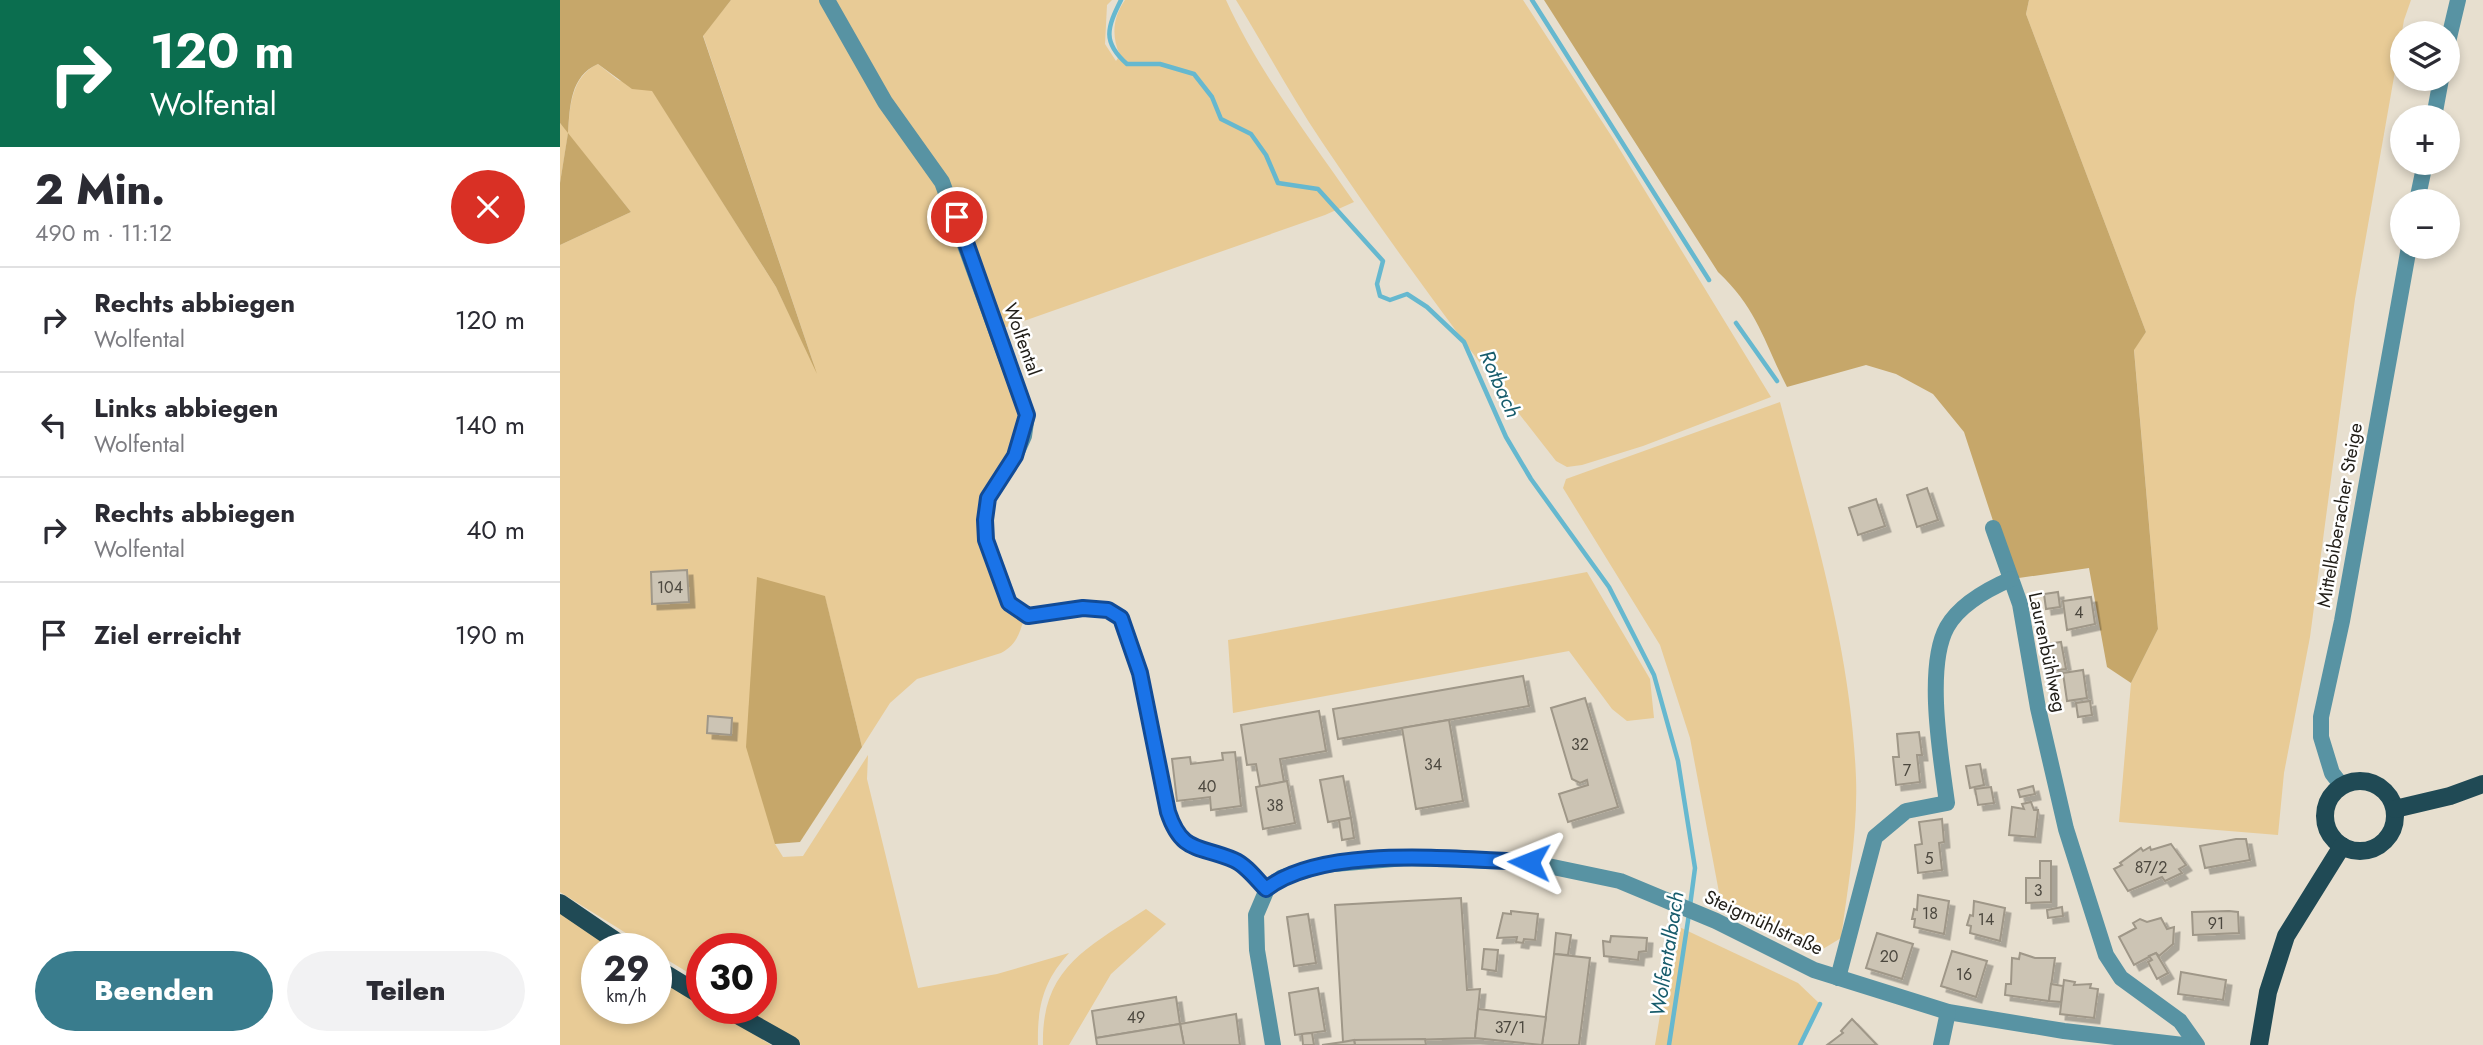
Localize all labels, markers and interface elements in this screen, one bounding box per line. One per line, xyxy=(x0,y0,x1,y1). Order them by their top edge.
text: 120 m xyxy=(150,16,294,86)
map controls xyxy=(2390,21,2460,259)
button: layers xyxy=(2390,21,2460,91)
icon: right xyxy=(35,28,126,119)
text: Wolfental xyxy=(150,81,277,127)
button: + xyxy=(2390,105,2460,175)
text: 2 Min. xyxy=(35,159,165,220)
button: close xyxy=(451,170,525,244)
pin xyxy=(927,187,987,247)
button: − xyxy=(2390,189,2460,259)
icon: arrive xyxy=(938,198,976,236)
text: 490 m · 11:12 xyxy=(35,216,172,250)
text: Rechts abbiegen xyxy=(94,284,295,322)
street label: Wolfental xyxy=(997,299,1048,379)
icon: right xyxy=(35,301,73,339)
text: 120 m xyxy=(455,301,525,339)
text: Wolfental xyxy=(94,322,185,356)
water label: Rotbach xyxy=(1472,345,1528,423)
text: Links abbiegen xyxy=(94,389,278,427)
icon: left xyxy=(35,406,73,444)
text: 140 m xyxy=(454,406,525,444)
street label: Mittelbiberacher Steige xyxy=(2310,420,2369,610)
text: Wolfental xyxy=(94,427,185,461)
text: Rechts abbiegen xyxy=(94,494,295,532)
icon: right xyxy=(35,511,73,549)
text: 40 m xyxy=(466,511,525,549)
text: Wolfental xyxy=(94,532,185,566)
house number: 104 xyxy=(657,576,683,599)
street label: Laurenbühlweg xyxy=(2022,590,2073,715)
house number: 4 xyxy=(2074,601,2084,624)
icon: arrive xyxy=(35,616,73,654)
text: Ziel erreicht xyxy=(94,616,241,654)
text: 190 m xyxy=(455,616,525,654)
house number: 32 xyxy=(1571,733,1589,756)
house number: 34 xyxy=(1424,753,1442,776)
house number: 7 xyxy=(1903,759,1912,782)
house number: 40 xyxy=(1198,775,1216,798)
house number: 38 xyxy=(1266,794,1284,817)
position arrow xyxy=(1492,825,1566,899)
house number: 5 xyxy=(1924,847,1934,870)
house number: 87/2 xyxy=(2135,856,2167,879)
house number: 3 xyxy=(2034,879,2043,902)
street label: Steigmühlstraße xyxy=(1700,883,1828,962)
water label: Wolfentalbach xyxy=(1642,889,1692,1019)
house number: 18 xyxy=(1922,902,1938,925)
house number: 14 xyxy=(1978,908,1994,931)
house number: 91 xyxy=(2208,912,2224,935)
speed limit sign: 30 xyxy=(686,933,777,1024)
text: 29 xyxy=(603,944,650,994)
house number: 20 xyxy=(1880,945,1898,968)
button: Beenden xyxy=(35,951,273,1031)
button: Teilen xyxy=(287,951,525,1031)
house number: 16 xyxy=(1956,963,1972,986)
text: km/h xyxy=(606,983,647,1009)
house number: 49 xyxy=(1127,1006,1145,1029)
house number: 37/1 xyxy=(1495,1016,1525,1039)

